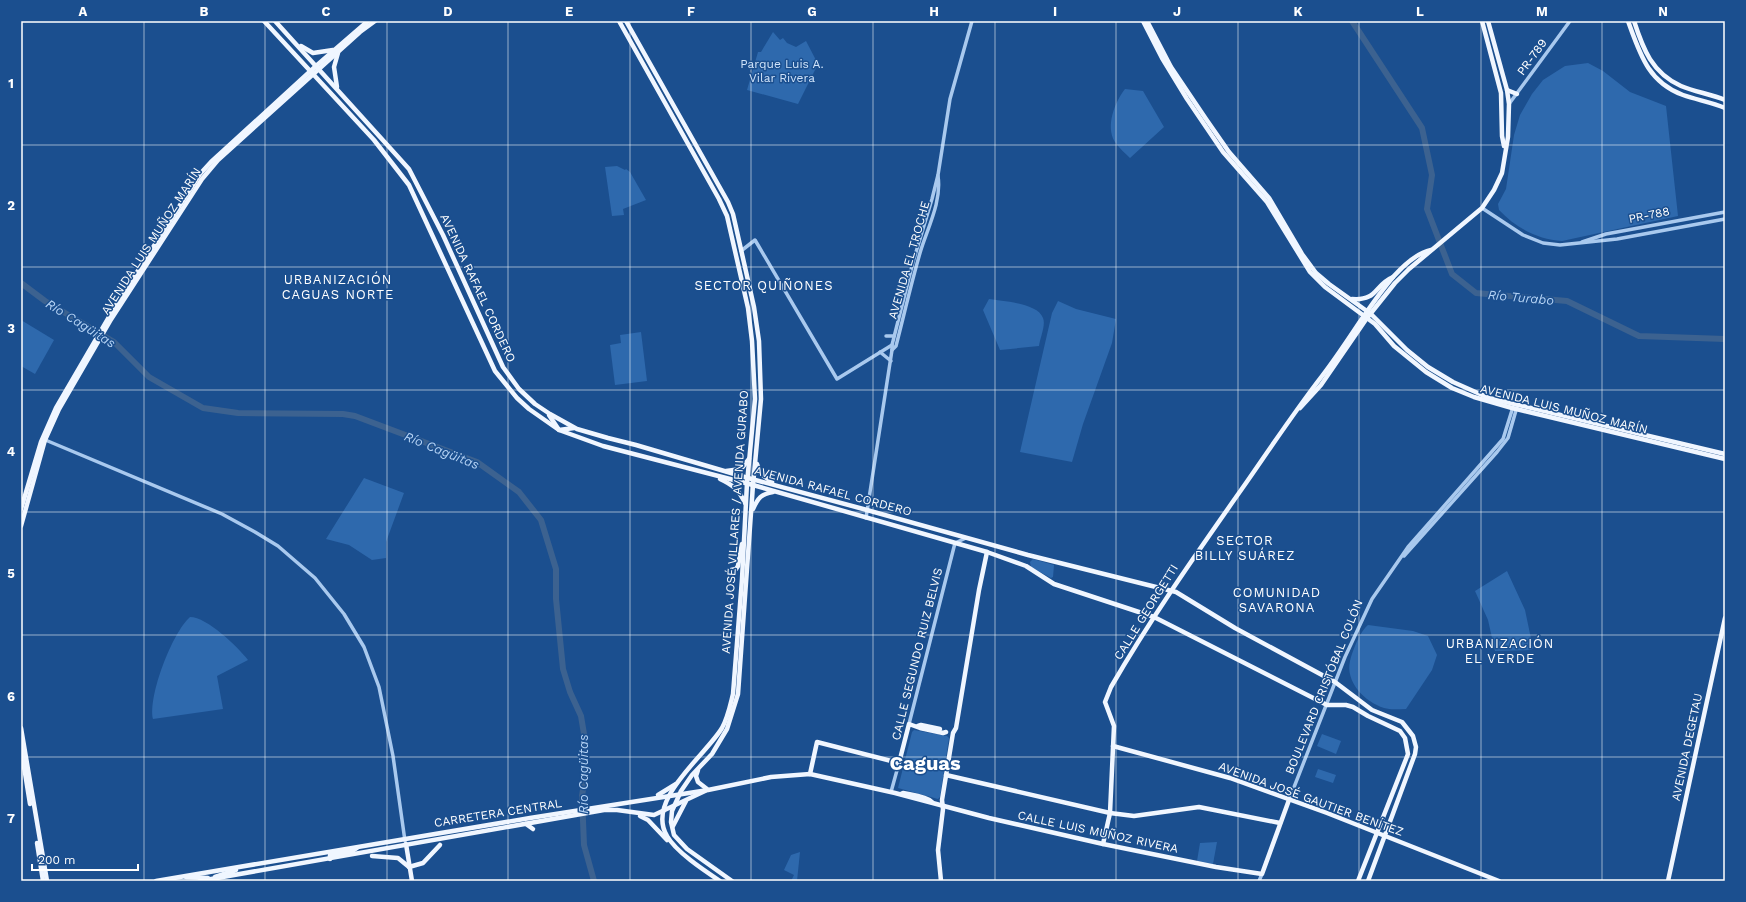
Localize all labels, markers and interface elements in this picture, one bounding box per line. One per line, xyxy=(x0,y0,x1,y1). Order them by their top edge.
text: A xyxy=(79,4,88,19)
text: B xyxy=(200,4,209,19)
text: C xyxy=(322,4,331,19)
text: D xyxy=(443,4,453,19)
text: E xyxy=(565,4,573,19)
text: F xyxy=(687,4,695,19)
text: G xyxy=(807,4,817,19)
text: H xyxy=(929,4,939,19)
text: I xyxy=(1053,4,1057,19)
text: J xyxy=(1173,4,1181,19)
text: K xyxy=(1293,4,1303,19)
text: L xyxy=(1416,4,1424,19)
text: M xyxy=(1536,4,1548,19)
text: N xyxy=(1658,4,1668,19)
street label: PR-789 xyxy=(1514,36,1550,78)
park label: Parque Luis A. Vilar Rivera xyxy=(740,57,824,85)
text: 1 xyxy=(8,76,14,91)
street label: AVENIDA LUIS MUÑOZ MARÍN xyxy=(98,165,204,317)
text: 2 xyxy=(7,198,15,213)
street label: AVENIDA EL TROCHE xyxy=(885,199,933,321)
street label: PR-788 xyxy=(1627,204,1671,226)
street label: AVENIDA RAFAEL CORDERO xyxy=(437,212,519,364)
district label: URBANIZACIÓN CAGUAS NORTE xyxy=(282,271,394,302)
district label: SECTOR QUIÑONES xyxy=(695,278,833,293)
water label: Río Turabo xyxy=(1487,287,1555,308)
water label: Río Cagüitas xyxy=(43,296,119,351)
text: 3 xyxy=(7,321,15,336)
street label: AVENIDA LUIS MUÑOZ MARÍN xyxy=(1479,381,1649,437)
street label: AVENIDA JOSÉ VILLARES / AVENIDA GURABO xyxy=(719,390,751,654)
water label: Río Cagüitas xyxy=(402,429,482,472)
text: 4 xyxy=(7,444,16,459)
street label: AVENIDA RAFAEL CORDERO xyxy=(753,463,913,519)
district label: SECTOR BILLY SUÁREZ xyxy=(1195,533,1295,563)
street label: CALLE GEORGETTI xyxy=(1111,562,1181,662)
text: 5 xyxy=(7,566,15,581)
street label: CALLE SEGUNDO RUIZ BELVIS xyxy=(889,566,945,742)
district label: COMUNIDAD SAVARONA xyxy=(1233,585,1321,615)
street label: BOULEVARD CRISTÓBAL COLÓN xyxy=(1282,598,1366,776)
district label: URBANIZACIÓN EL VERDE xyxy=(1446,635,1554,666)
text: 6 xyxy=(7,689,15,704)
street label: AVENIDA DEGETAU xyxy=(1669,692,1705,802)
water label: Río Cagüitas xyxy=(576,734,591,814)
district label: Caguas xyxy=(889,751,961,775)
street label: AVENIDA JOSÉ GAUTIER BENÍTEZ xyxy=(1217,759,1405,839)
street label: CARRETERA CENTRAL xyxy=(433,796,563,830)
street label: CALLE LUIS MUÑOZ RIVERA xyxy=(1016,808,1180,856)
text: 7 xyxy=(7,811,15,826)
scale bar xyxy=(32,846,138,872)
text: 200 m xyxy=(38,853,75,867)

